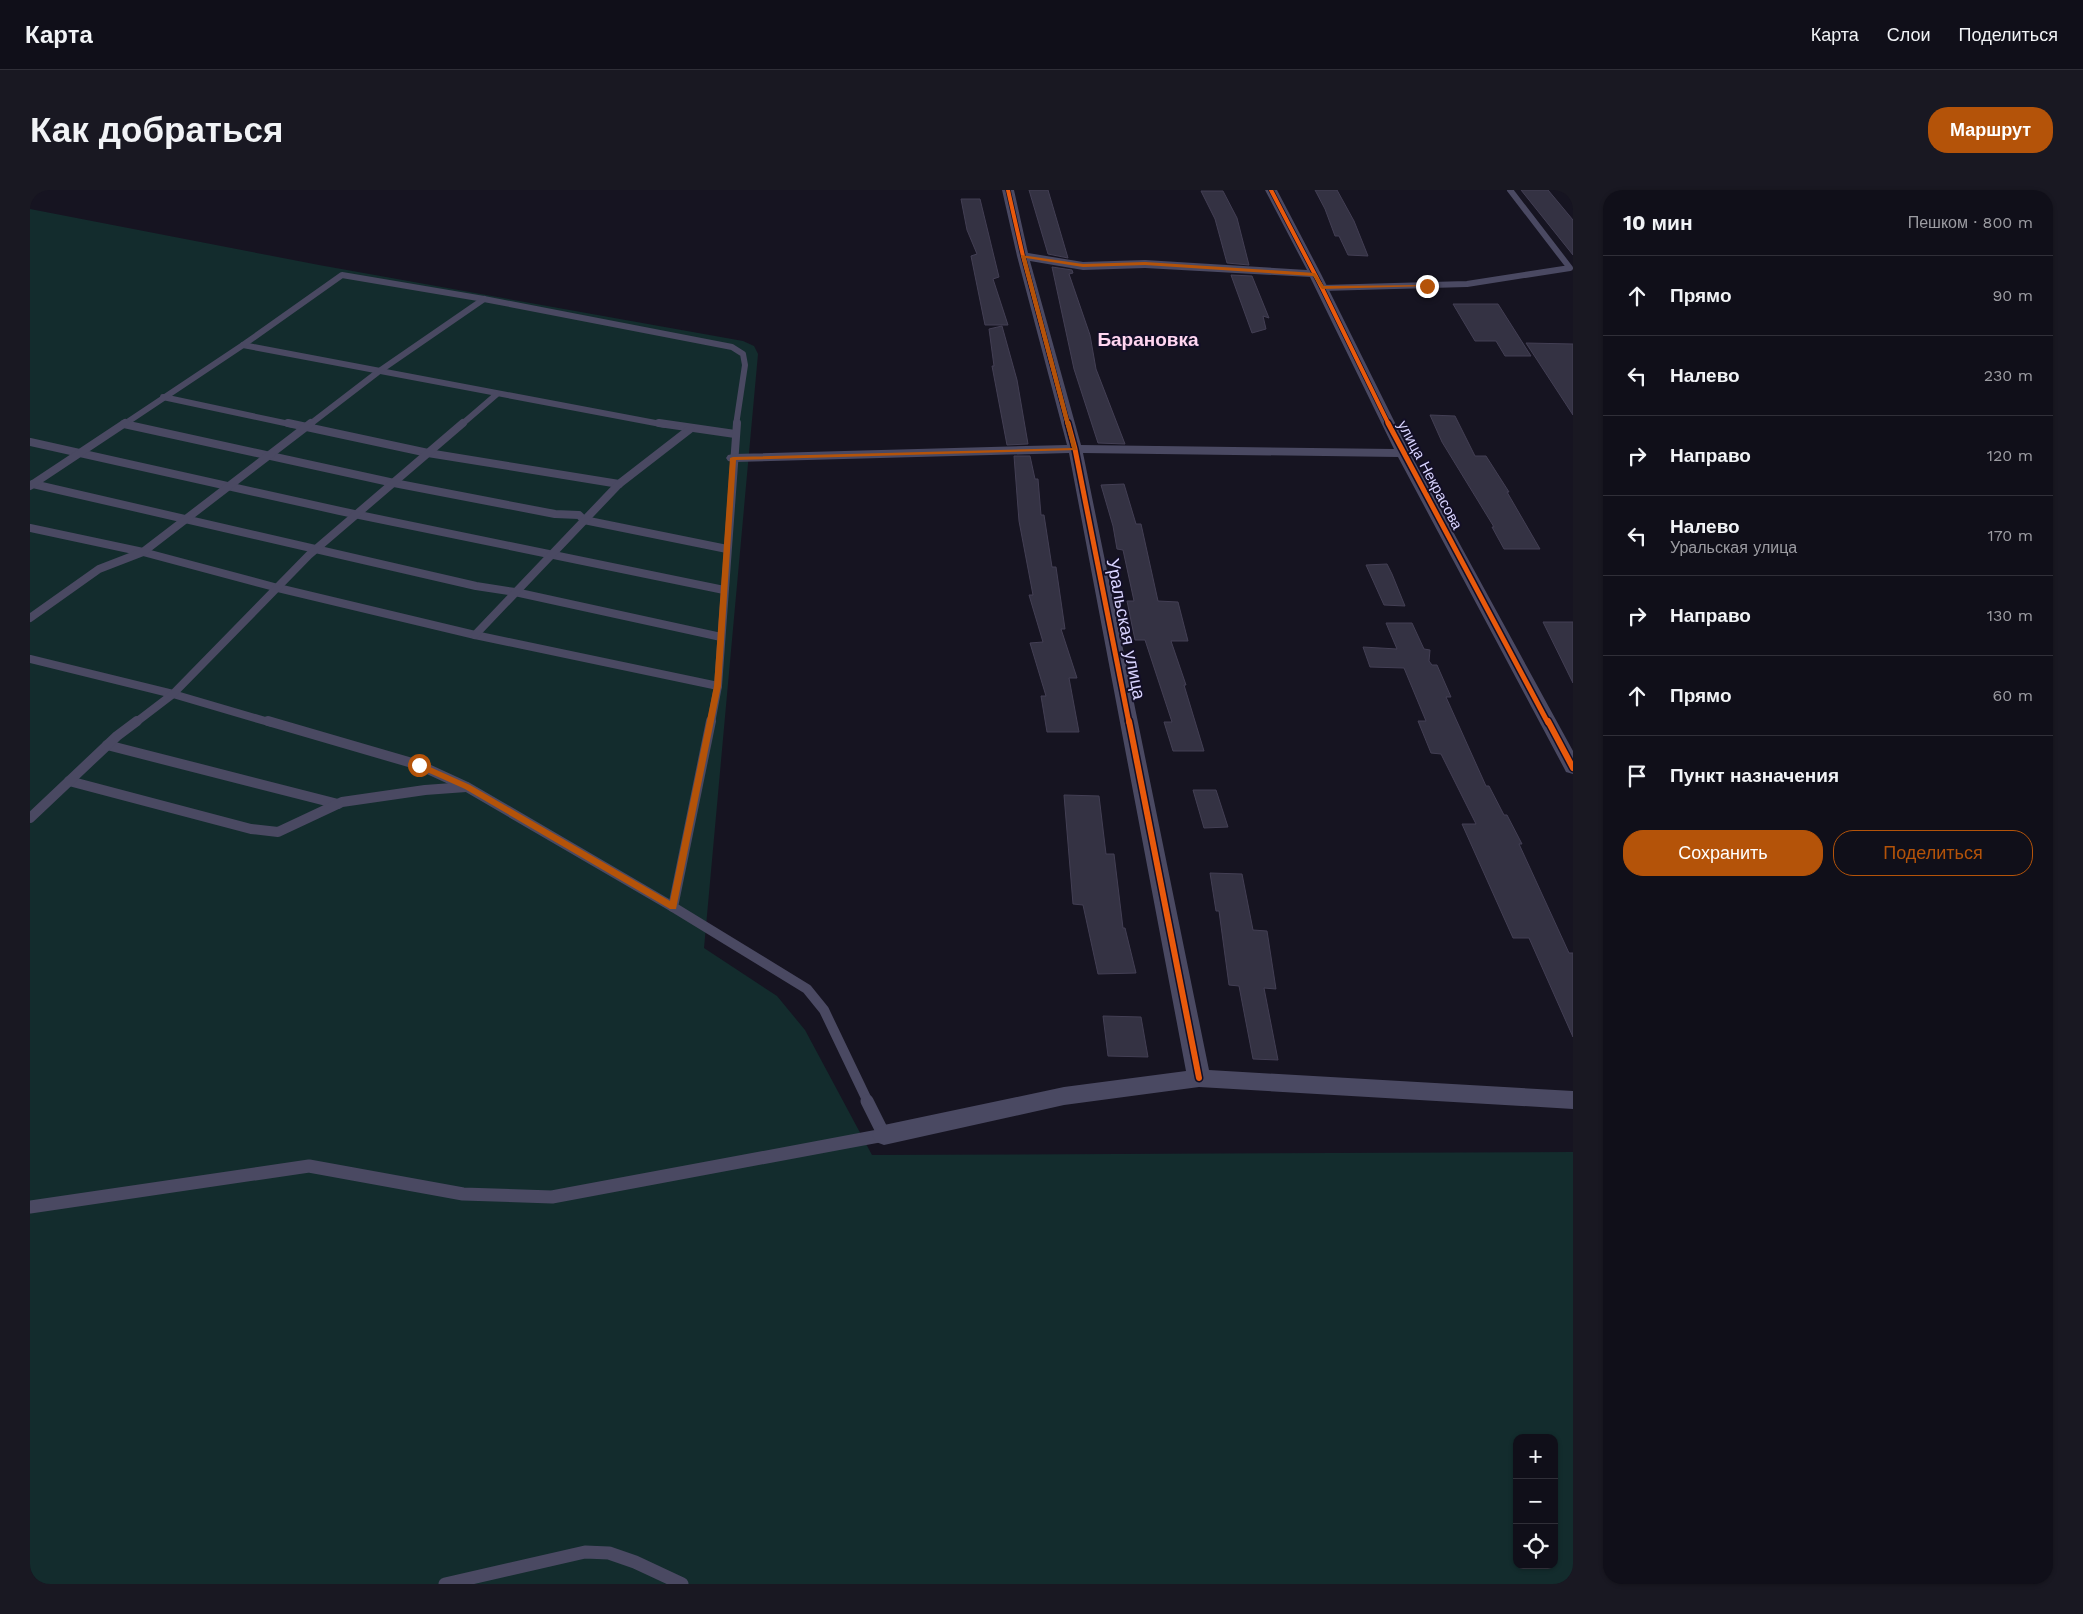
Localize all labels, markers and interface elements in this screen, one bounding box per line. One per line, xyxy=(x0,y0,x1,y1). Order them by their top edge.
text: Карта xyxy=(25,21,93,49)
text: Карта xyxy=(1811,24,1859,45)
text: Слои xyxy=(1887,24,1931,45)
text: Поделиться xyxy=(1959,24,2058,45)
button: Маршрут xyxy=(1928,107,2053,153)
text: Как добраться xyxy=(30,109,283,151)
text: 10 мин xyxy=(1623,210,1693,235)
text: Пешком · 800 m xyxy=(1908,213,2033,232)
route end xyxy=(1416,275,1439,298)
icon: ahead xyxy=(1623,282,1651,310)
text: Прямо xyxy=(1670,284,1732,307)
text: 90 m xyxy=(1992,286,2033,305)
district label: Барановка xyxy=(1097,328,1199,351)
icon: left xyxy=(1623,362,1651,390)
text: Налево xyxy=(1670,364,1740,387)
text: 230 m xyxy=(1984,366,2033,385)
street label: улица Некрасова xyxy=(1394,417,1467,533)
icon: right xyxy=(1623,442,1651,470)
text: Направо xyxy=(1670,444,1751,467)
text: 120 m xyxy=(1987,446,2033,465)
text: Налево xyxy=(1670,515,1740,538)
icon: left xyxy=(1623,522,1651,550)
text: 170 m xyxy=(1987,526,2033,545)
text: Уральская улица xyxy=(1670,538,1797,557)
street label: Уральская улица xyxy=(1103,557,1151,702)
icon: right xyxy=(1623,602,1651,630)
text: Направо xyxy=(1670,604,1751,627)
text: 130 m xyxy=(1987,606,2033,625)
icon: ahead xyxy=(1623,682,1651,710)
text: Прямо xyxy=(1670,684,1732,707)
text: 60 m xyxy=(1993,686,2033,705)
route start xyxy=(408,754,431,777)
icon: arrive xyxy=(1623,762,1651,790)
text: Пункт назначения xyxy=(1670,764,1839,787)
button: Сохранить xyxy=(1623,830,1823,876)
button: Поделиться xyxy=(1833,830,2033,876)
map controls xyxy=(1513,1434,1558,1569)
button: + xyxy=(1513,1434,1558,1479)
button: − xyxy=(1513,1479,1558,1524)
button: locate xyxy=(1513,1524,1558,1569)

